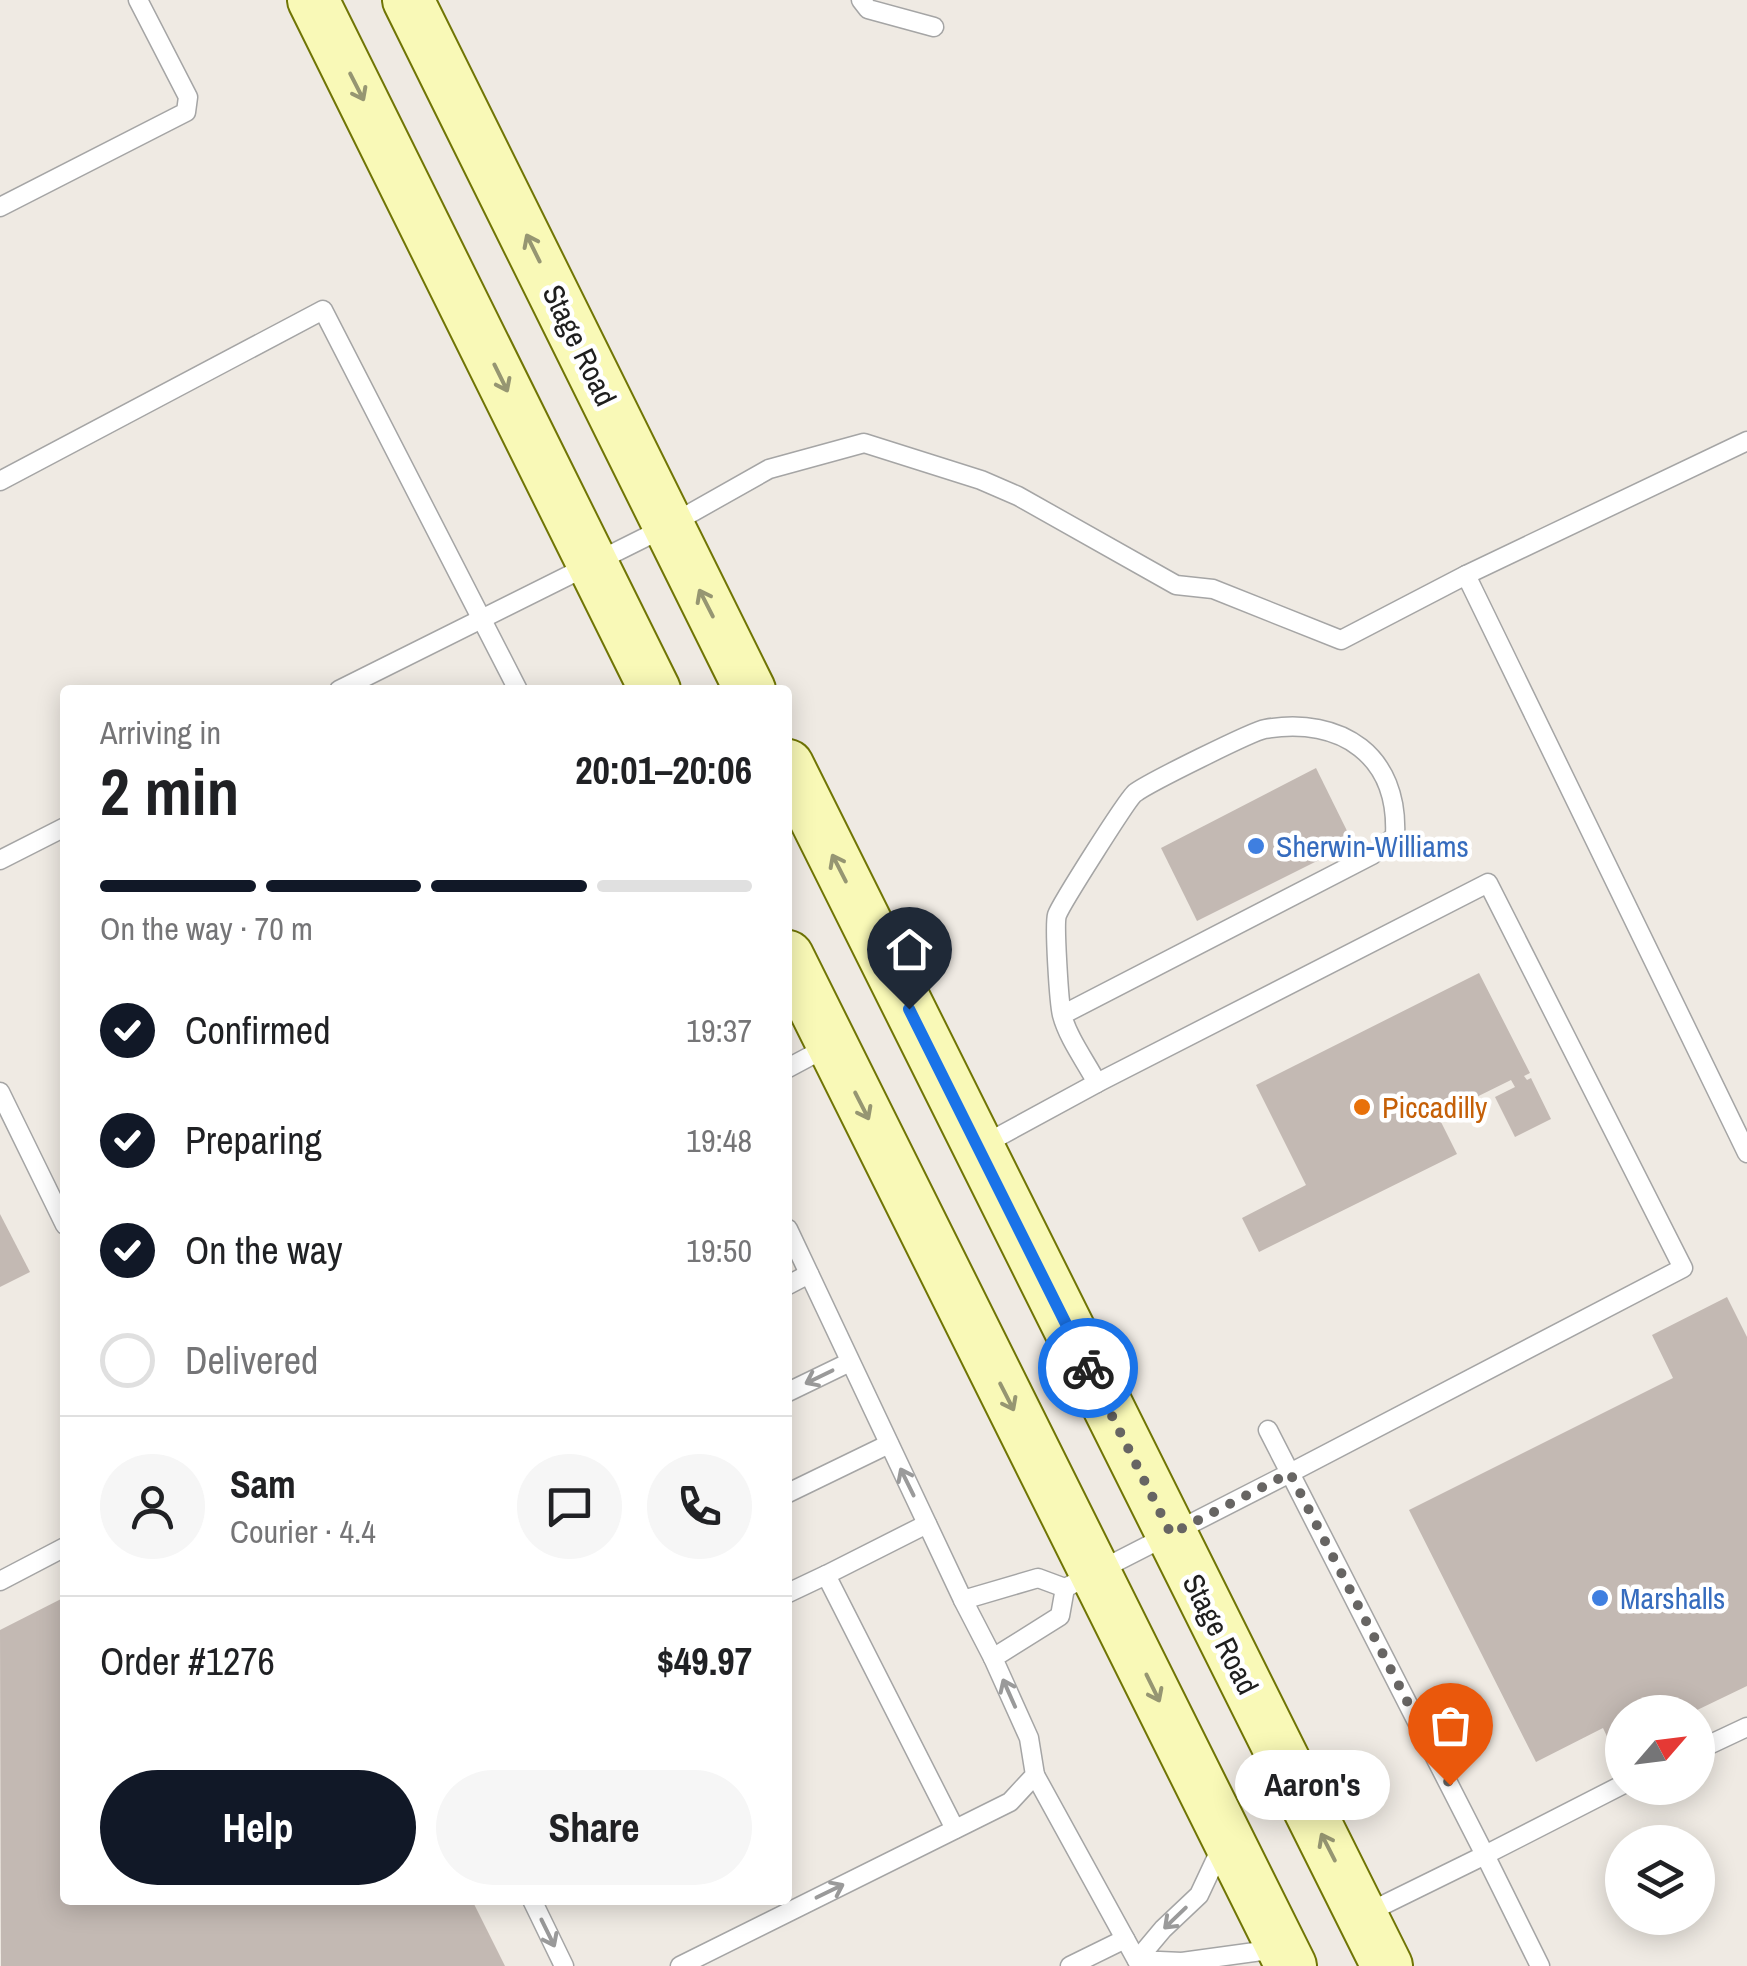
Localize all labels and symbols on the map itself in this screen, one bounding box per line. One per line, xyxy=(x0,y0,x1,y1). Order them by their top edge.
one-way arrow xyxy=(348,72,367,101)
one-way arrow xyxy=(522,234,541,264)
street label: Stage Road xyxy=(534,278,626,412)
one-way arrow xyxy=(492,363,511,393)
one-way arrow xyxy=(696,588,715,618)
place label: Sherwin-Williams xyxy=(1276,826,1469,866)
marker: Sherwin-Williams xyxy=(1245,835,1267,857)
one-way arrow xyxy=(828,853,847,883)
pin xyxy=(867,907,952,1010)
place label: Piccadilly xyxy=(1382,1087,1488,1127)
one-way arrow xyxy=(853,1091,872,1121)
marker: Piccadilly xyxy=(1351,1096,1373,1118)
courier xyxy=(1038,1318,1138,1418)
one-way arrow xyxy=(804,1368,834,1387)
one-way arrow xyxy=(999,1381,1018,1411)
one-way arrow xyxy=(897,1468,916,1498)
street label: Stage Road xyxy=(1174,1567,1268,1701)
place label: Marshalls xyxy=(1620,1578,1725,1618)
marker: Marshalls xyxy=(1589,1587,1611,1609)
one-way arrow xyxy=(1144,1672,1163,1702)
one-way arrow xyxy=(998,1679,1017,1709)
pin xyxy=(1408,1683,1493,1786)
north arrow xyxy=(1605,1695,1715,1805)
callout: Aaron's xyxy=(1235,1750,1390,1820)
one-way arrow xyxy=(1318,1833,1337,1863)
one-way arrow xyxy=(814,1881,844,1900)
one-way arrow xyxy=(1163,1906,1188,1929)
one-way arrow xyxy=(539,1918,558,1947)

